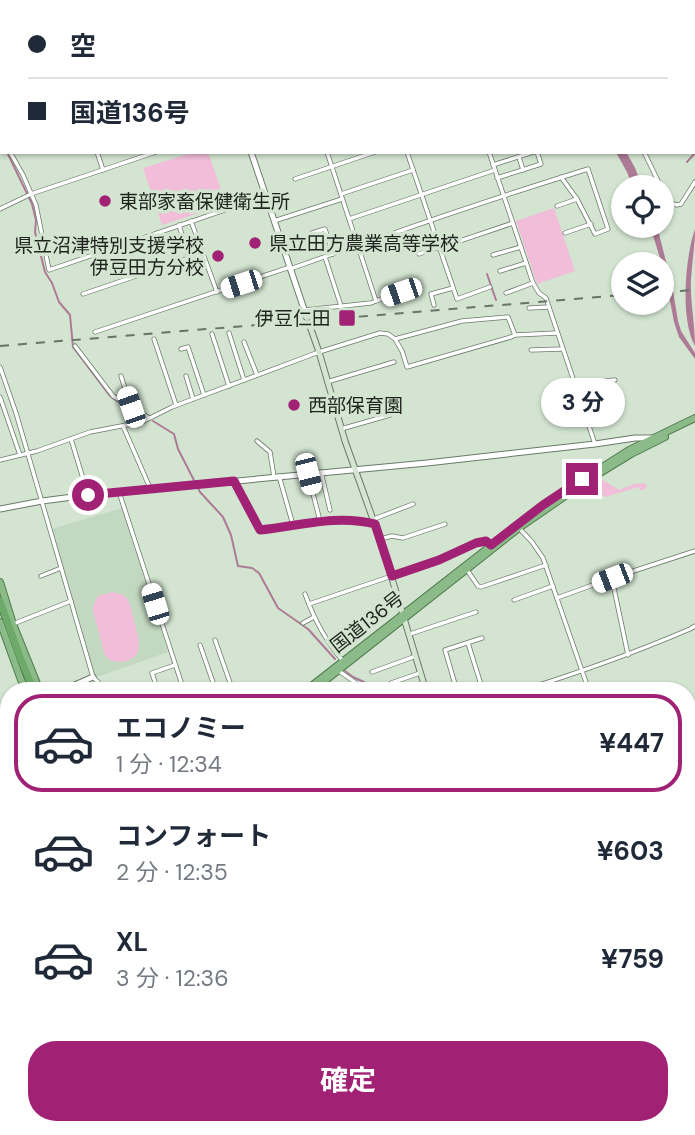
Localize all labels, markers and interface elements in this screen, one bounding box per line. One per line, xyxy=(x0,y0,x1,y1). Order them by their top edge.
text: 空 xyxy=(70,29,96,63)
text: 国道136号 xyxy=(70,96,190,130)
map controls xyxy=(611,175,674,315)
button: locate xyxy=(611,175,674,238)
place label: 東部家畜保健衛生所 xyxy=(119,189,290,214)
marker: 東部家畜保健衛生所 xyxy=(97,193,113,209)
place label: 県立田方農業高等学校 xyxy=(269,231,459,256)
place label: 県立沼津特別支援学校 伊豆田方分校 xyxy=(14,233,204,280)
marker: 県立田方農業高等学校 xyxy=(247,235,263,251)
marker: 県立沼津特別支援学校 伊豆田方分校 xyxy=(210,248,226,264)
button: layers xyxy=(611,252,674,315)
car xyxy=(218,268,265,300)
car xyxy=(378,275,425,309)
place label: 伊豆仁田 xyxy=(255,306,331,331)
marker: 伊豆仁田 xyxy=(337,308,357,328)
callout: 3 分 xyxy=(540,378,624,426)
car xyxy=(115,384,148,430)
text: 3 分 xyxy=(562,387,604,417)
place label: 西部保育園 xyxy=(308,393,403,418)
marker: 西部保育園 xyxy=(286,397,302,413)
car xyxy=(293,451,324,497)
route end xyxy=(566,463,598,495)
route start xyxy=(72,479,104,511)
car xyxy=(589,561,636,595)
car xyxy=(139,581,172,627)
street label: 国道136号 xyxy=(325,586,409,658)
text: エコノミー xyxy=(116,711,246,745)
icon: car xyxy=(32,712,95,775)
text: ¥447 xyxy=(599,726,664,760)
text: 1 分 · 12:34 xyxy=(116,749,222,779)
text: コンフォート xyxy=(116,819,271,853)
icon: car xyxy=(32,820,95,883)
text: ¥603 xyxy=(597,834,664,868)
text: 2 分 · 12:35 xyxy=(116,857,228,887)
text: XL xyxy=(116,925,148,959)
icon: car xyxy=(32,928,95,991)
text: ¥759 xyxy=(601,942,664,976)
text: 3 分 · 12:36 xyxy=(116,963,229,993)
button: 確定 xyxy=(28,1041,668,1121)

